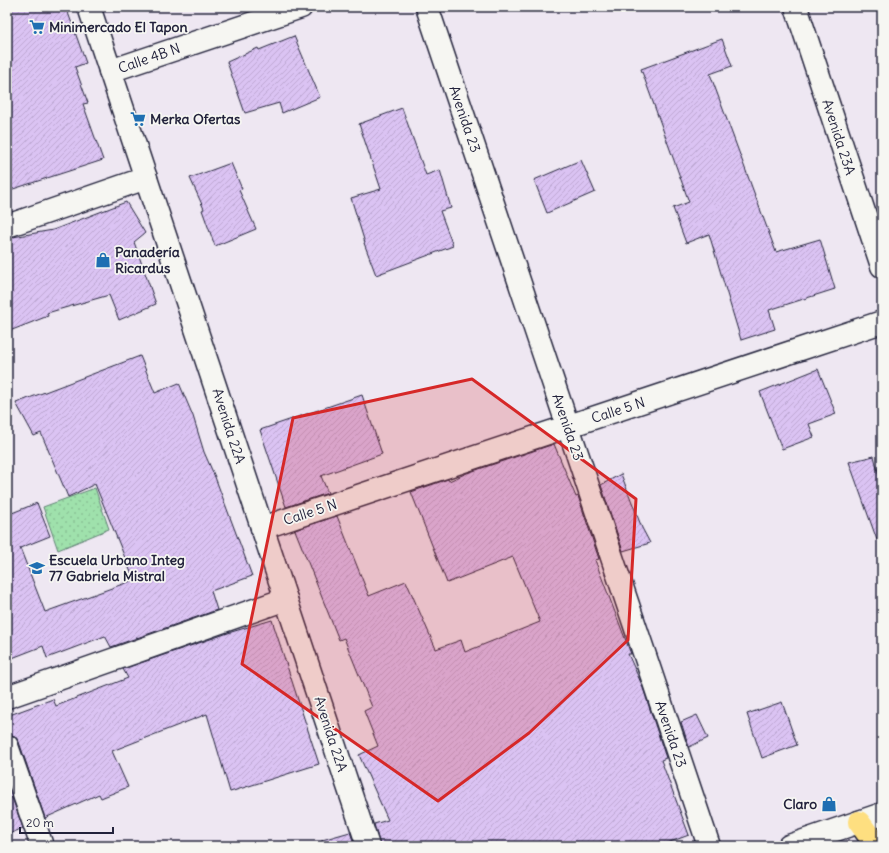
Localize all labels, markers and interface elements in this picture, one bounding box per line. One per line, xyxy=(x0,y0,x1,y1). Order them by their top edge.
supermarket icon: Minimercado El Tapon xyxy=(28,18,46,36)
place label: Minimercado El Tapon xyxy=(49,18,188,36)
street label: Calle 4B N xyxy=(116,39,182,77)
street label: Avenida 23 xyxy=(445,83,485,155)
street label: Avenida 23A xyxy=(818,97,860,177)
supermarket icon: Merka Ofertas xyxy=(129,110,147,128)
place label: Merka Ofertas xyxy=(150,110,241,128)
place label: Panadería Ricardus xyxy=(115,243,180,277)
shop icon: Panadería Ricardus xyxy=(94,251,112,269)
street label: Avenida 22A xyxy=(208,386,250,466)
street label: Avenida 23 xyxy=(548,391,588,463)
street label: Calle 5 N xyxy=(589,393,647,427)
street label: Calle 5 N xyxy=(281,495,339,529)
place label: Escuela Urbano Integ 77 Gabriela Mistral xyxy=(49,551,185,585)
school or university icon: Escuela Urbano Integ 77 Gabriela Mistral xyxy=(28,559,46,577)
street label: Avenida 22A xyxy=(310,694,352,774)
street label: Avenida 23 xyxy=(651,698,691,770)
place label: Claro xyxy=(783,795,817,813)
shop icon: Claro xyxy=(820,795,838,813)
scale bar xyxy=(20,809,113,835)
text: 20 m xyxy=(26,815,54,830)

